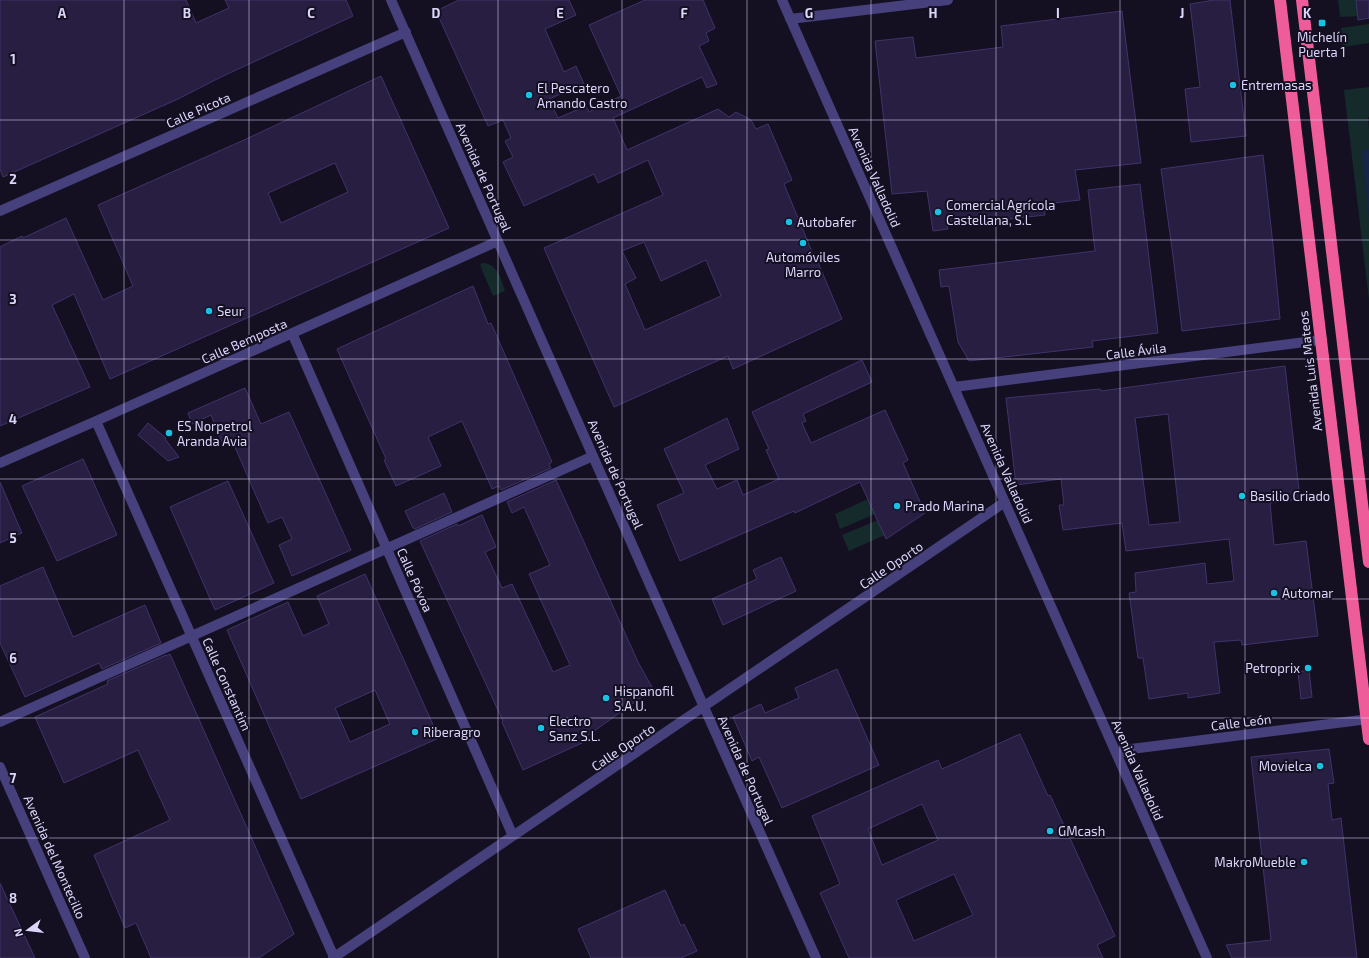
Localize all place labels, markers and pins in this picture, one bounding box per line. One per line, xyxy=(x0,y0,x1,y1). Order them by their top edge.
marker: Michelín Puerta 1 xyxy=(1317,18,1327,28)
place label: Michelín Puerta 1 xyxy=(1297,29,1347,60)
place label: Entremasas xyxy=(1241,77,1312,93)
place label: El Pescatero Amando Castro xyxy=(537,80,627,111)
marker: Entremasas xyxy=(1228,80,1238,90)
marker: El Pescatero Amando Castro xyxy=(524,90,534,100)
place label: Comercial Agrícola Castellana, S.L xyxy=(946,197,1055,228)
marker: Comercial Agrícola Castellana, S.L xyxy=(933,207,943,217)
place label: Autobafer xyxy=(797,214,856,230)
marker: Autobafer xyxy=(784,217,794,227)
marker: Automóviles Marro xyxy=(798,238,808,248)
place label: Automóviles Marro xyxy=(766,249,840,280)
place label: Seur xyxy=(217,303,244,319)
marker: Seur xyxy=(204,306,214,316)
place label: ES Norpetrol Aranda Avia xyxy=(177,418,252,449)
marker: ES Norpetrol Aranda Avia xyxy=(164,428,174,438)
place label: Basilio Criado xyxy=(1250,488,1330,504)
marker: Basilio Criado xyxy=(1237,491,1247,501)
place label: Prado Marina xyxy=(905,498,984,514)
marker: Prado Marina xyxy=(892,501,902,511)
place label: Automar xyxy=(1282,585,1334,601)
marker: Automar xyxy=(1269,588,1279,598)
place label: Petroprix xyxy=(1245,660,1300,676)
marker: Petroprix xyxy=(1303,663,1313,673)
place label: Hispanofil S.A.U. xyxy=(614,683,674,714)
marker: Hispanofil S.A.U. xyxy=(601,693,611,703)
place label: Electro Sanz S.L. xyxy=(549,713,600,744)
marker: Electro Sanz S.L. xyxy=(536,723,546,733)
place label: Riberagro xyxy=(423,724,481,740)
marker: Riberagro xyxy=(410,727,420,737)
place label: Movielca xyxy=(1259,758,1312,774)
marker: Movielca xyxy=(1315,761,1325,771)
place label: GMcash xyxy=(1058,823,1105,839)
marker: GMcash xyxy=(1045,826,1055,836)
place label: MakroMueble xyxy=(1214,854,1296,870)
marker: MakroMueble xyxy=(1299,857,1309,867)

